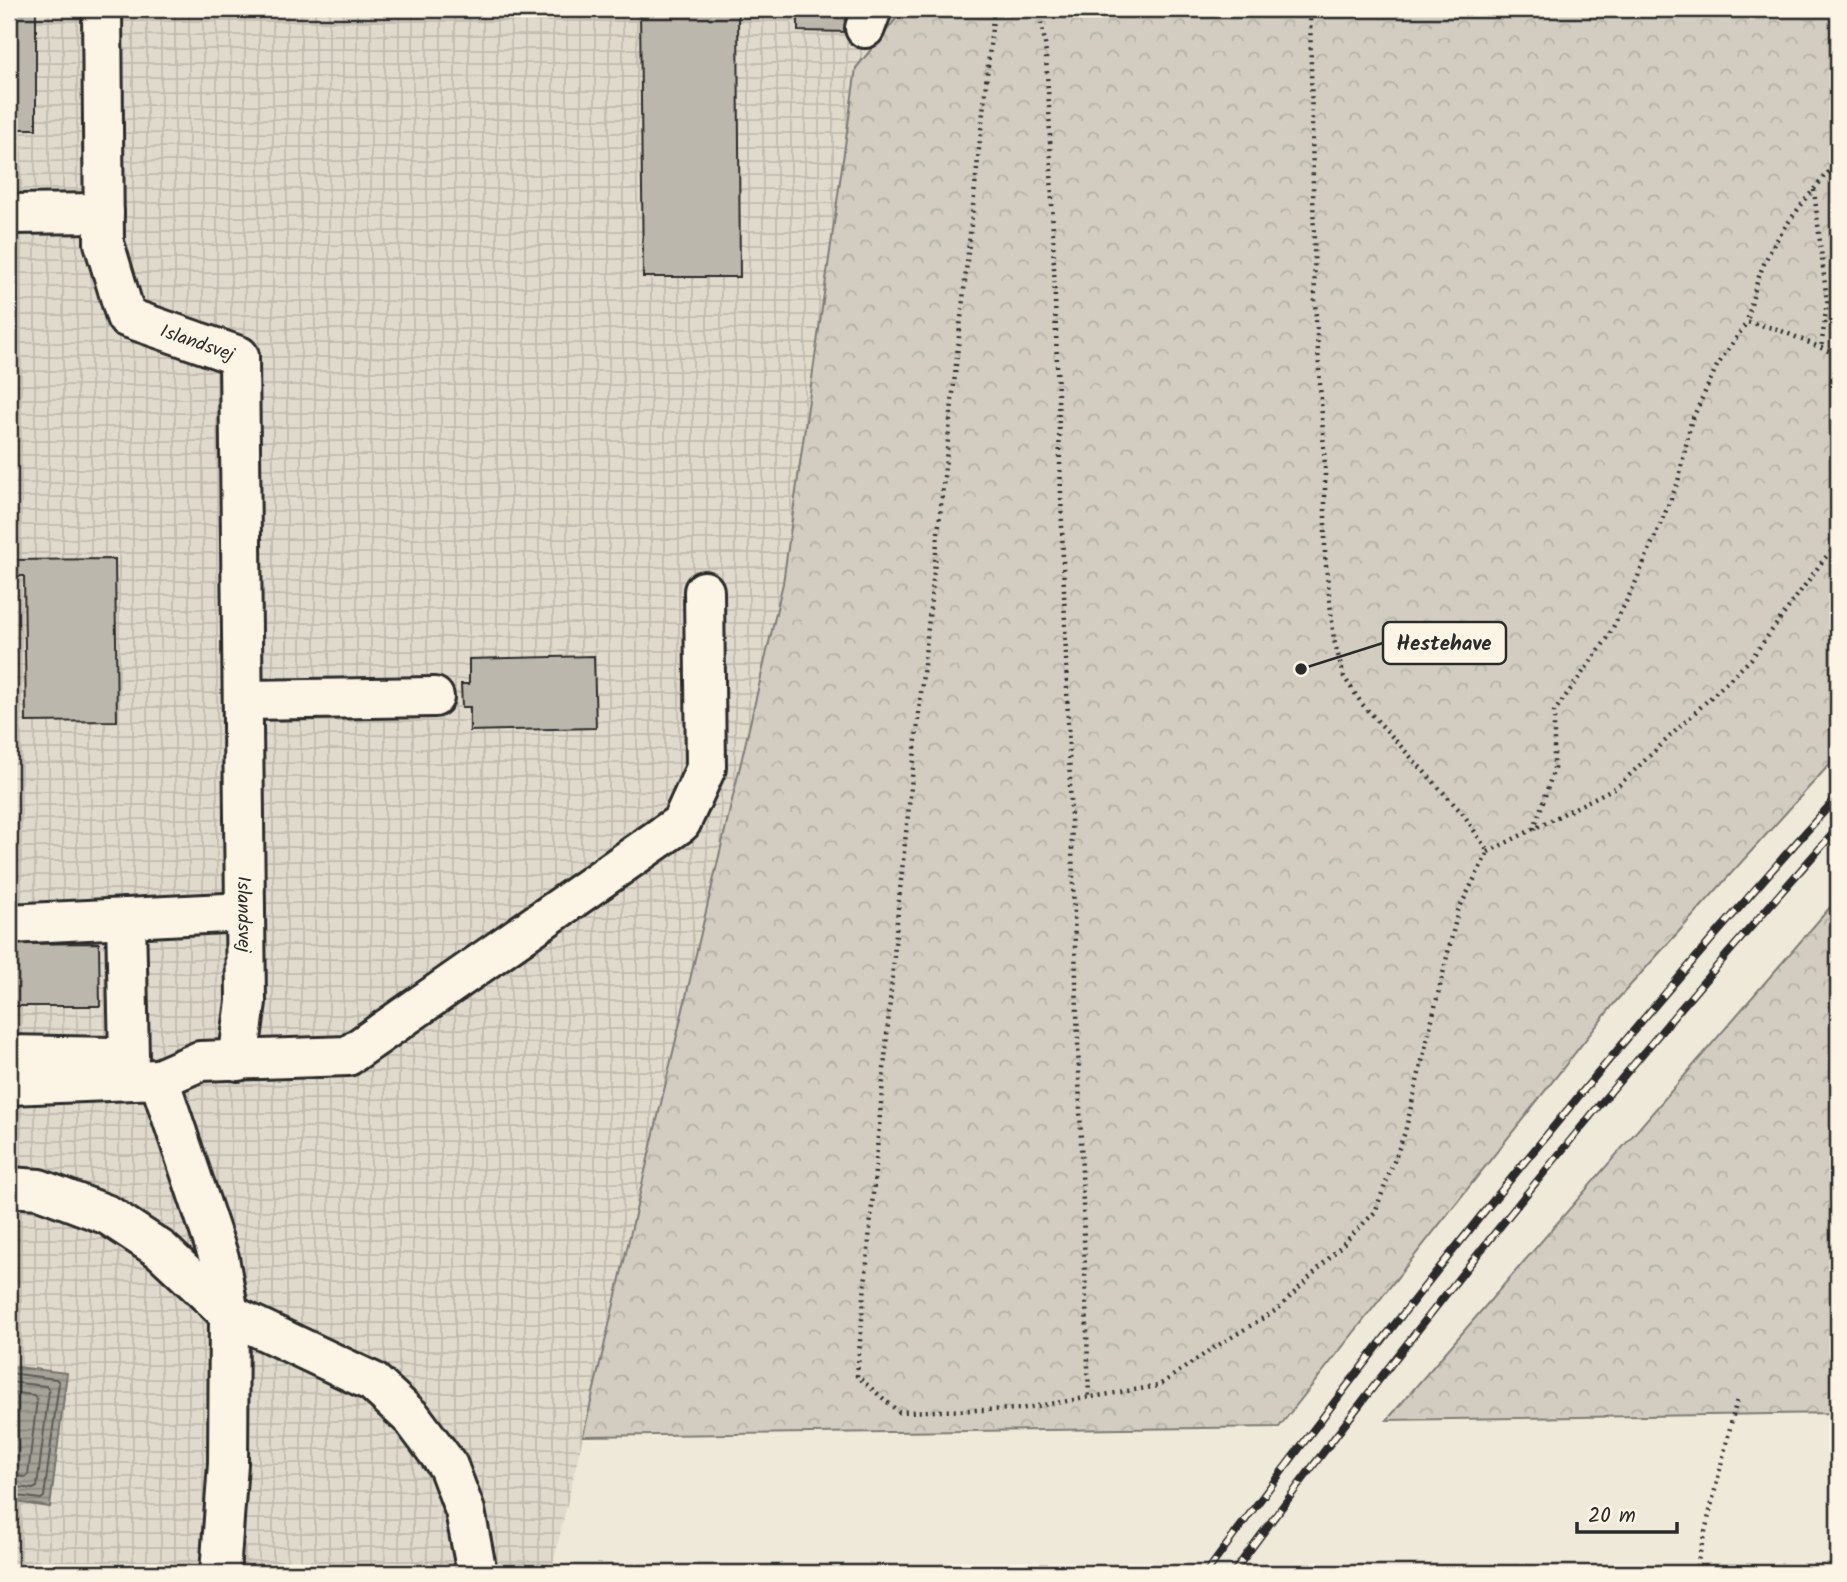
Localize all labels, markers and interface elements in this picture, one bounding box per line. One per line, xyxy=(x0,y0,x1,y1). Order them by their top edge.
street label: Islandsvej xyxy=(156,317,239,371)
callout: Hestehave xyxy=(1383,622,1506,664)
text: Hestehave xyxy=(1396,628,1492,661)
street label: Islandsvej xyxy=(228,876,258,954)
scale bar xyxy=(1577,1491,1677,1535)
text: 20 m xyxy=(1588,1500,1636,1533)

